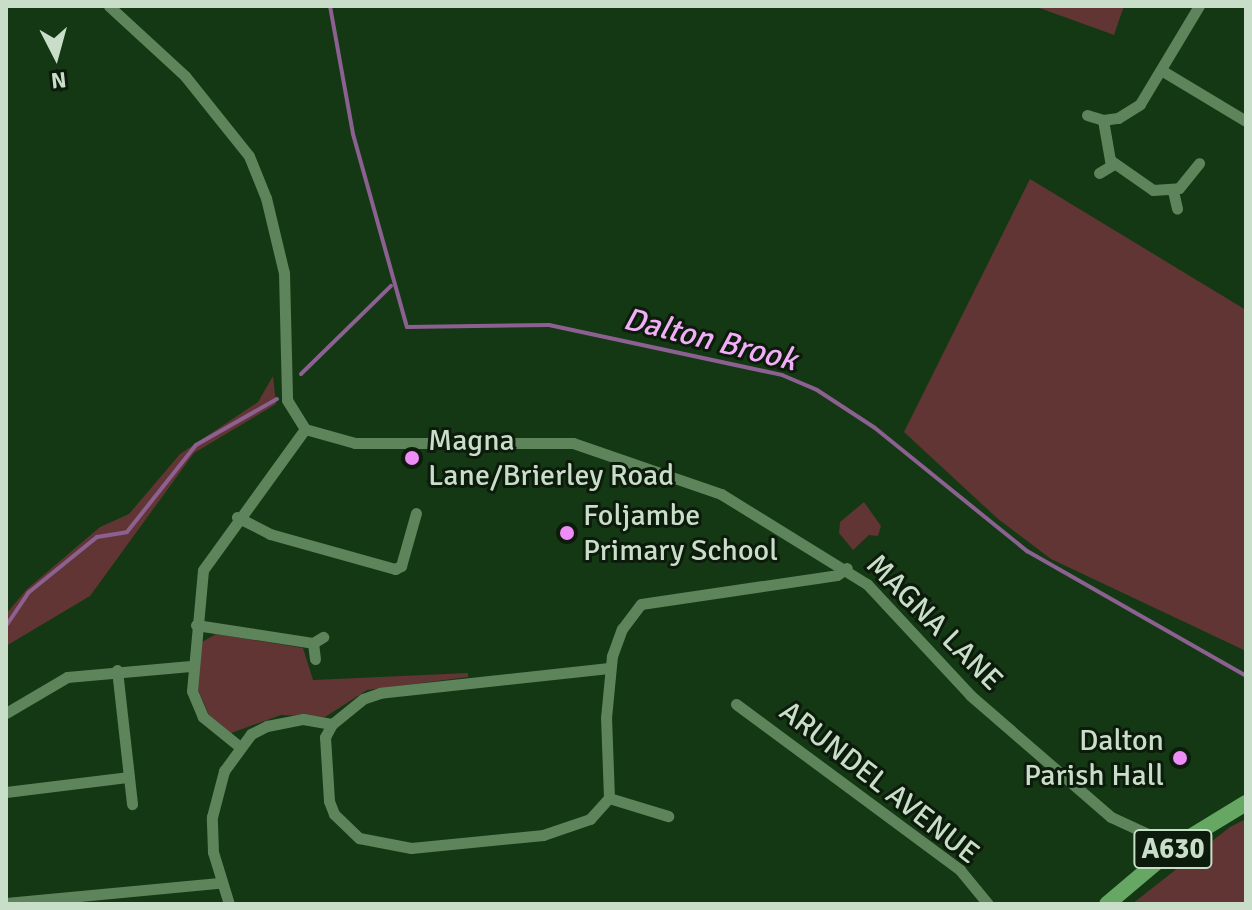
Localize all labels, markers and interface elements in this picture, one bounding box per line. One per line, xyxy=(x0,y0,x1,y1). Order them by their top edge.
north arrow xyxy=(16,16,96,96)
text: N xyxy=(50,66,68,95)
water label: Dalton Brook xyxy=(620,300,800,380)
place label: Magna Lane/Brierley Road xyxy=(428,423,674,494)
marker: Magna Lane/Brierley Road xyxy=(403,449,421,467)
place label: Foljambe Primary School xyxy=(583,498,778,568)
marker: Foljambe Primary School xyxy=(558,524,576,542)
street label: MAGNA LANE xyxy=(858,547,1010,699)
street label: ARUNDEL AVENUE xyxy=(772,694,986,872)
place label: Dalton Parish Hall xyxy=(1024,723,1164,794)
marker: Dalton Parish Hall xyxy=(1171,749,1189,767)
road number: A630 xyxy=(1133,825,1213,873)

